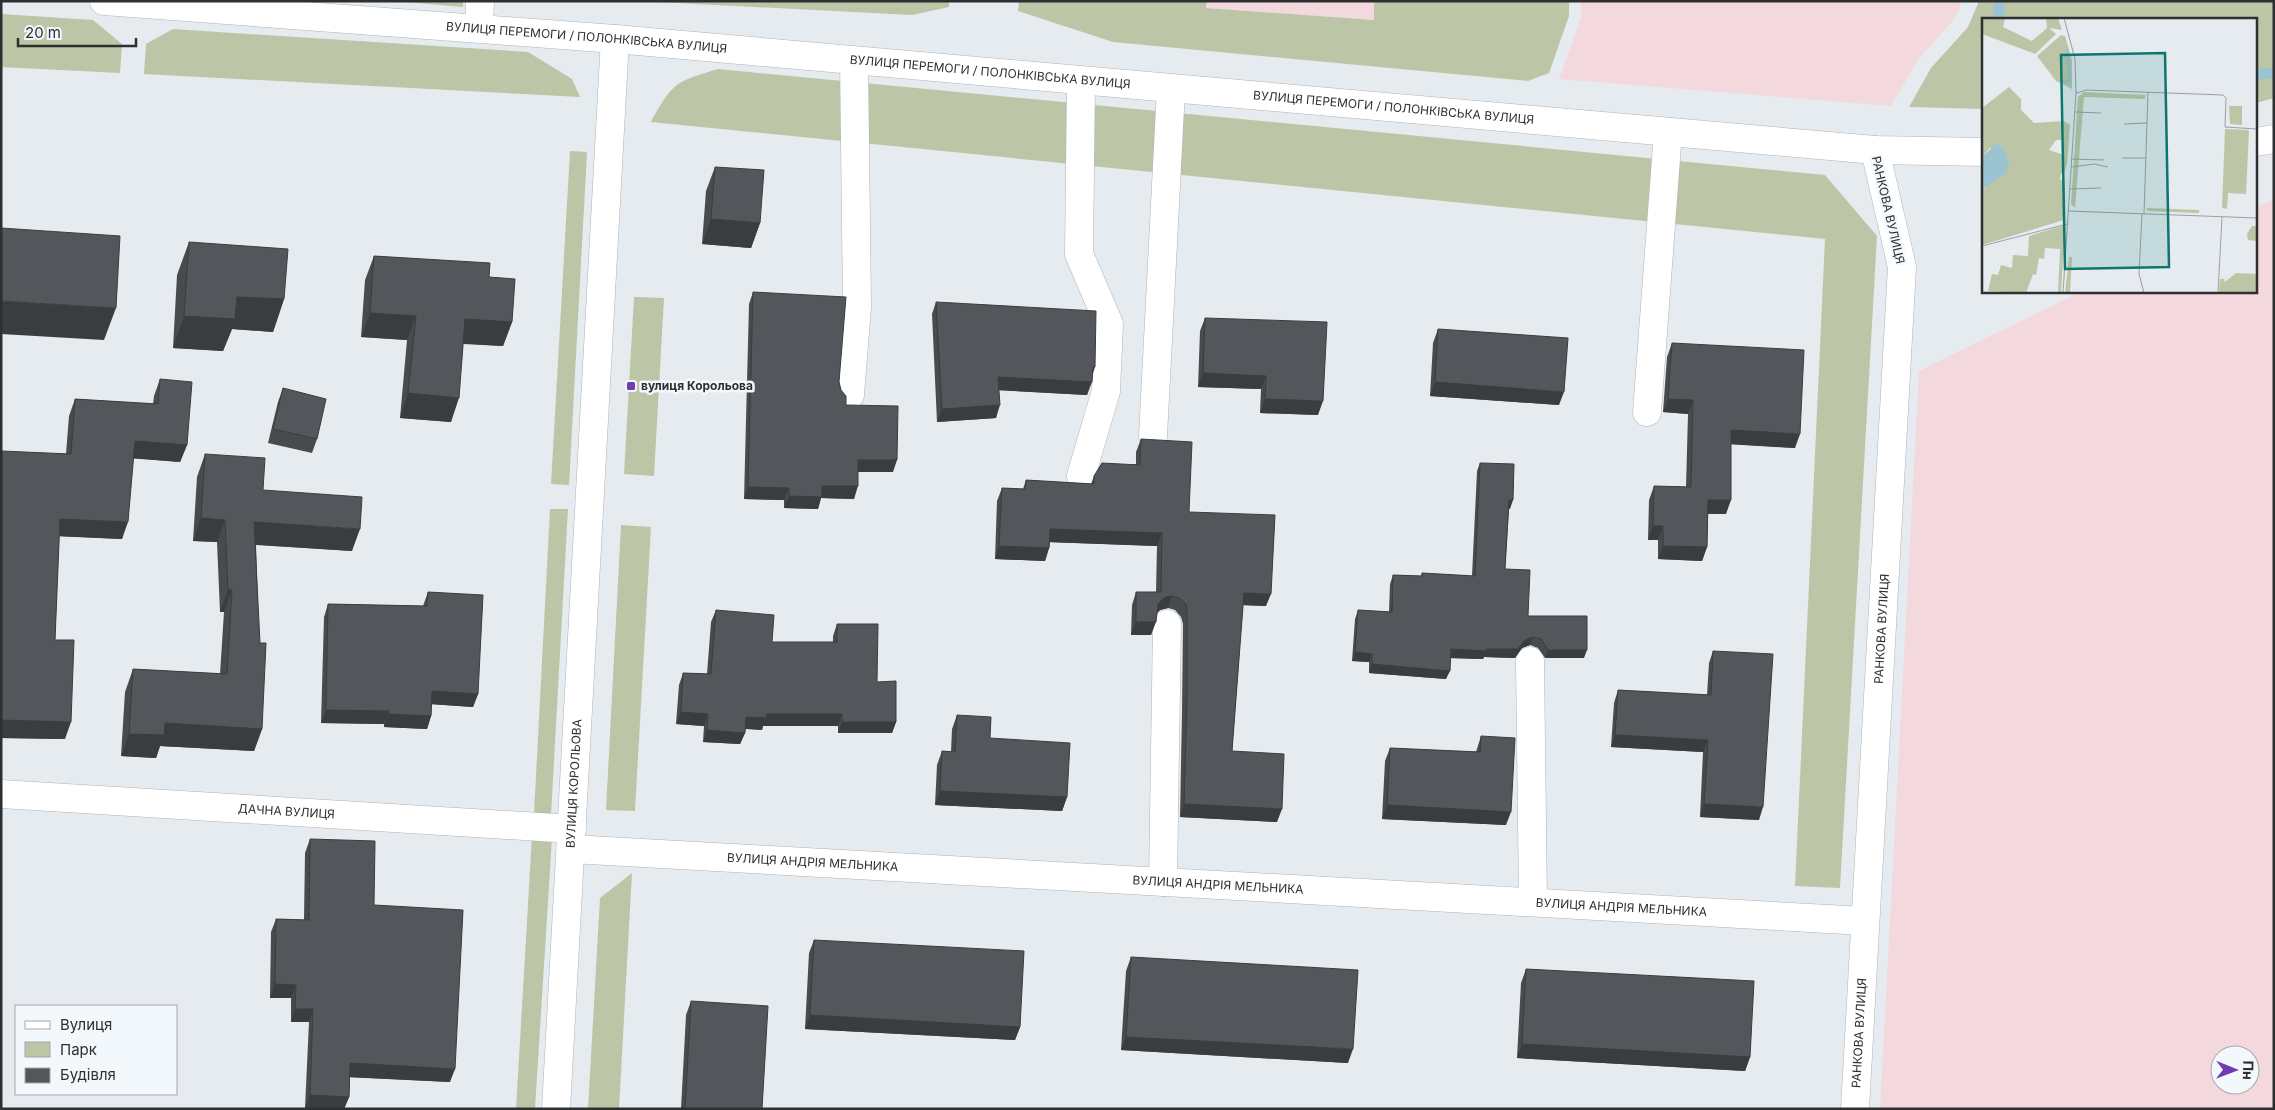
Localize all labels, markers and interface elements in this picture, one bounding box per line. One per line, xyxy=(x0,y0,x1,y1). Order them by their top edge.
scale bar xyxy=(18,15,135,47)
street label: ВУЛИЦЯ ПЕРЕМОГИ / ПОЛОНКІВСЬКА ВУЛИЦЯ xyxy=(446,18,728,56)
inset map xyxy=(1982,18,2258,292)
text: 20 m xyxy=(25,23,61,42)
street label: ВУЛИЦЯ ПЕРЕМОГИ / ПОЛОНКІВСЬКА ВУЛИЦЯ xyxy=(849,52,1131,91)
street label: ВУЛИЦЯ ПЕРЕМОГИ / ПОЛОНКІВСЬКА ВУЛИЦЯ xyxy=(1253,87,1535,127)
street label: РАНКОВА ВУЛИЦЯ xyxy=(1869,155,1908,265)
place label: вулиця Корольова xyxy=(641,378,753,393)
marker: вулиця Корольова xyxy=(625,380,637,392)
street label: РАНКОВА ВУЛИЦЯ xyxy=(1871,573,1892,684)
street label: ВУЛИЦЯ КОРОЛЬОВА xyxy=(562,719,584,848)
street label: ДАЧНА ВУЛИЦЯ xyxy=(238,801,335,821)
street label: ВУЛИЦЯ АНДРІЯ МЕЛЬНИКА xyxy=(727,850,899,874)
street label: ВУЛИЦЯ АНДРІЯ МЕЛЬНИКА xyxy=(1132,872,1304,897)
street label: ВУЛИЦЯ АНДРІЯ МЕЛЬНИКА xyxy=(1535,895,1707,919)
street label: РАНКОВА ВУЛИЦЯ xyxy=(1848,978,1869,1089)
legend xyxy=(15,1005,178,1095)
text: Вулиця xyxy=(60,1015,112,1034)
text: Парк xyxy=(60,1040,97,1059)
north arrow xyxy=(2210,1045,2260,1095)
text: Пн xyxy=(2240,1060,2257,1080)
text: Будівля xyxy=(60,1065,116,1084)

